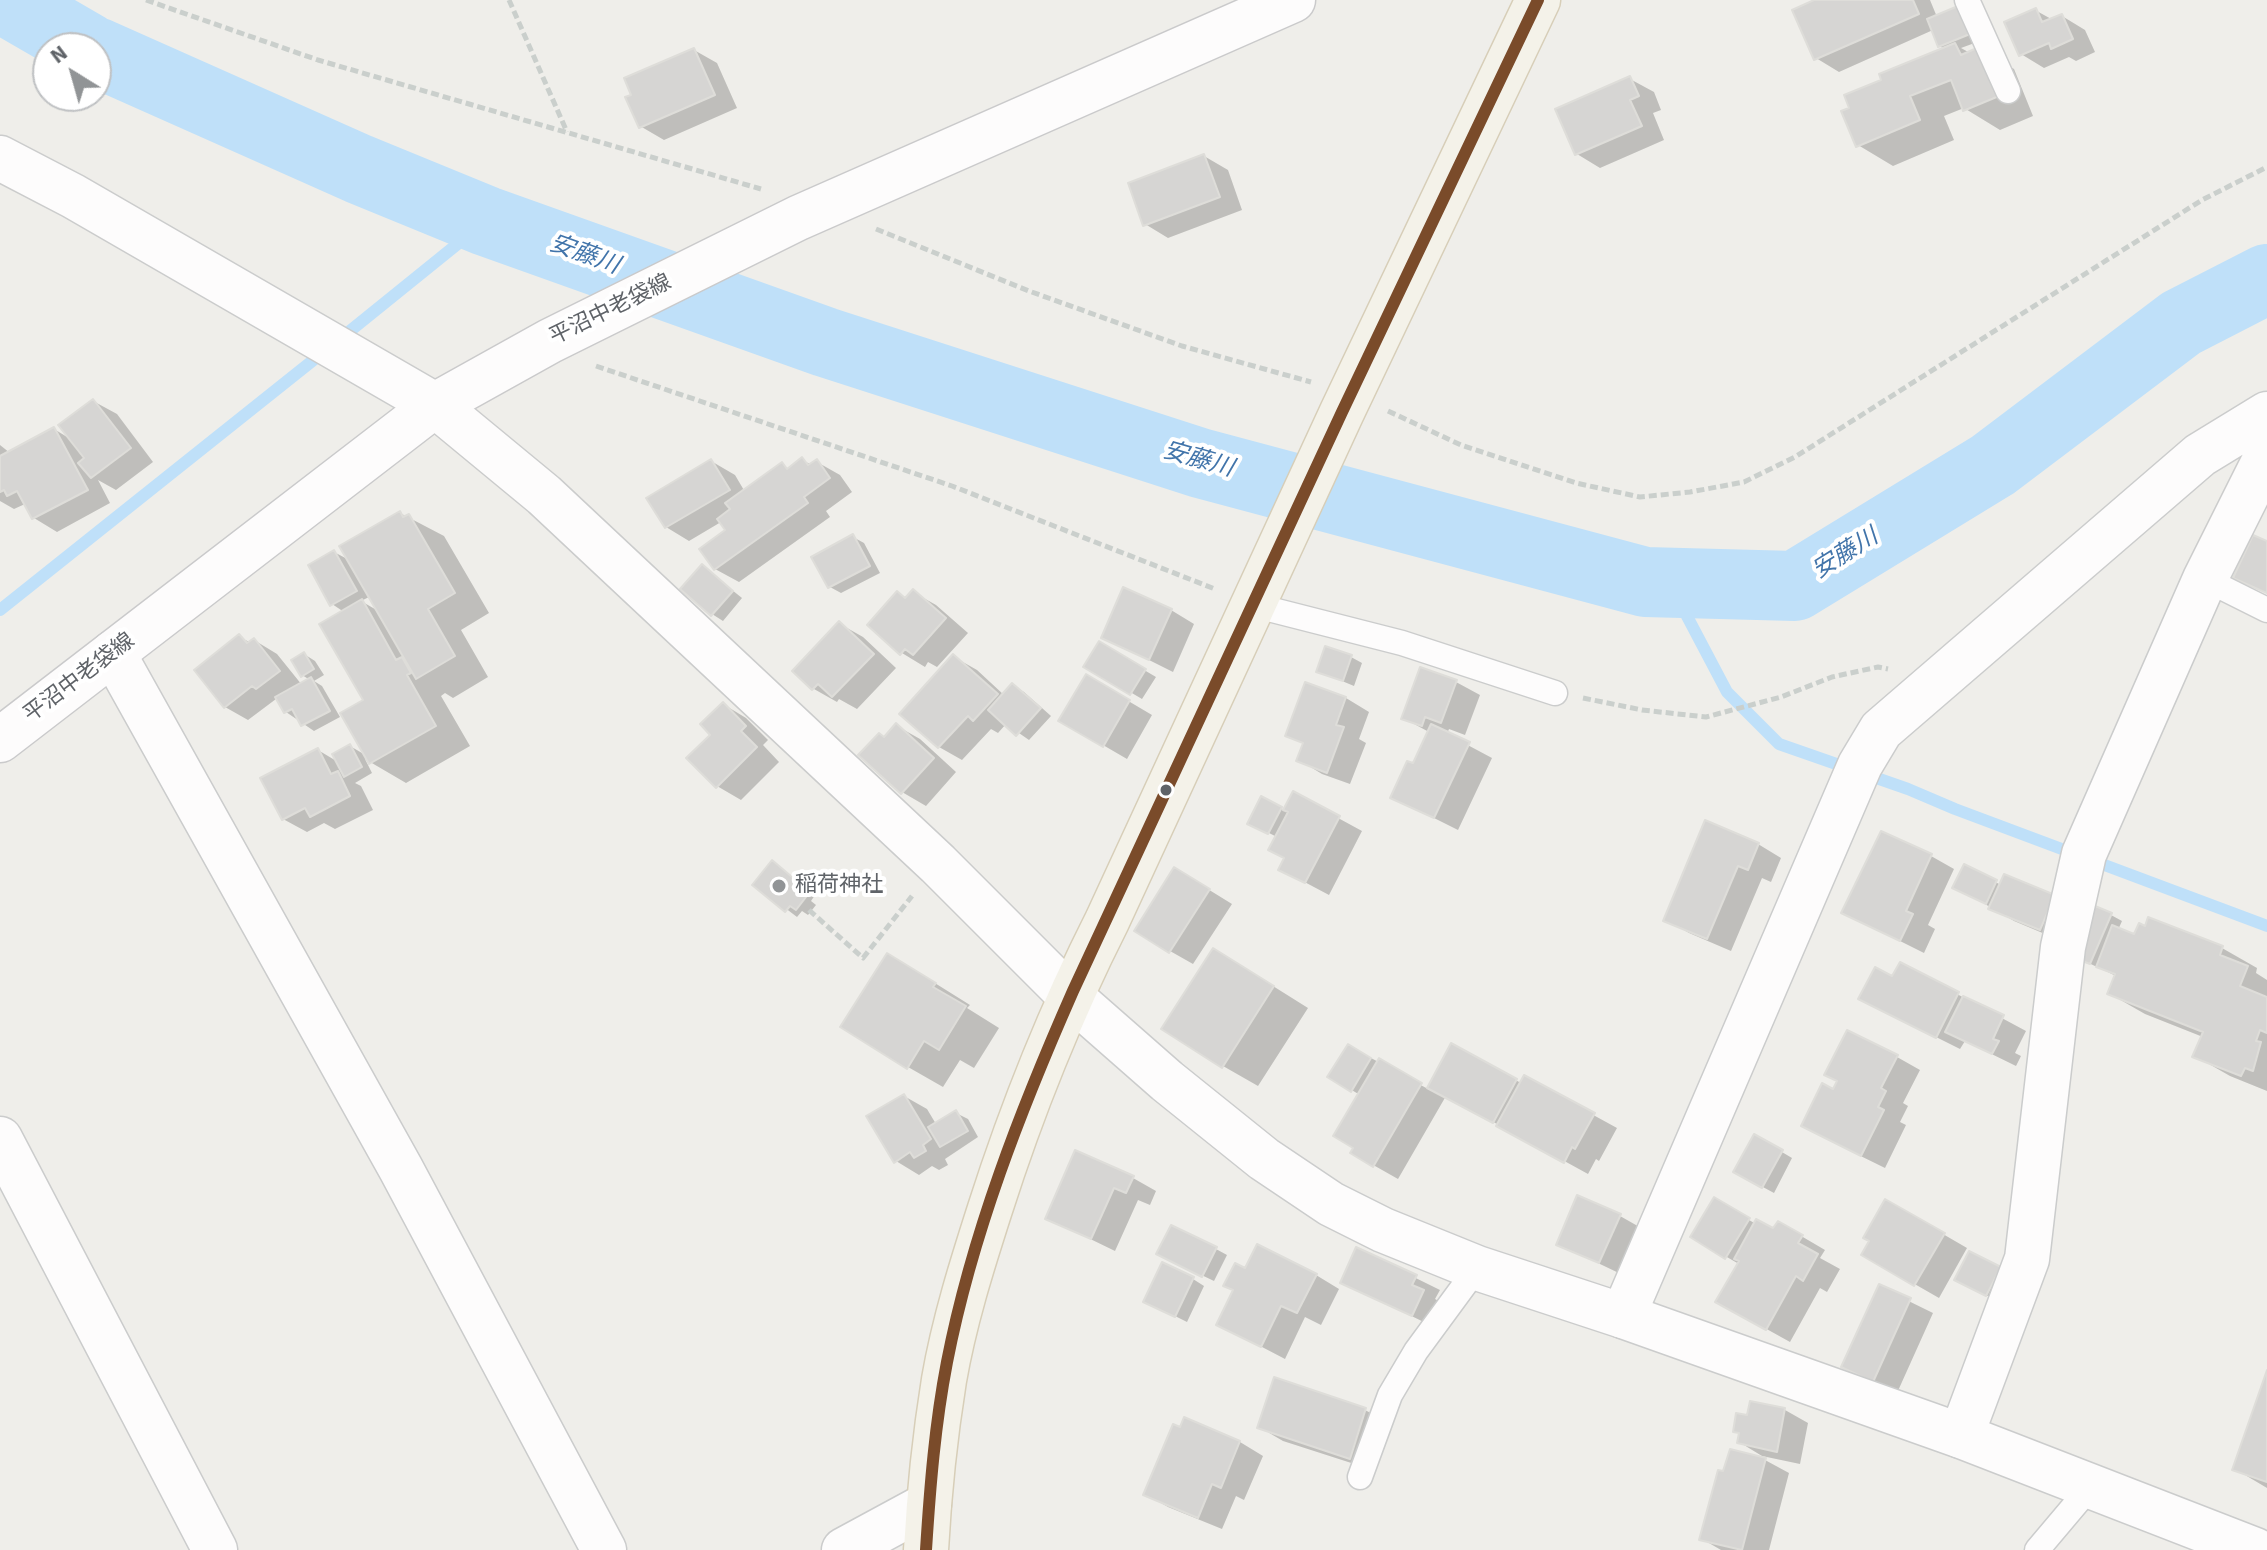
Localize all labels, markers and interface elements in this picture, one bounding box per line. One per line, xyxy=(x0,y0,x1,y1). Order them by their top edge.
north arrow xyxy=(32,32,112,112)
text: N xyxy=(43,37,74,72)
water label: 安藤川 xyxy=(545,230,623,282)
street label: 平沼中老袋線 xyxy=(546,270,676,352)
water label: 安藤川 xyxy=(1159,437,1237,485)
water label: 安藤川 xyxy=(1808,524,1884,586)
street label: 平沼中老袋線 xyxy=(19,629,141,729)
unlabelled marker xyxy=(1158,782,1174,798)
place label: 稲荷神社 xyxy=(795,873,883,899)
marker: 稲荷神社 xyxy=(770,877,788,895)

